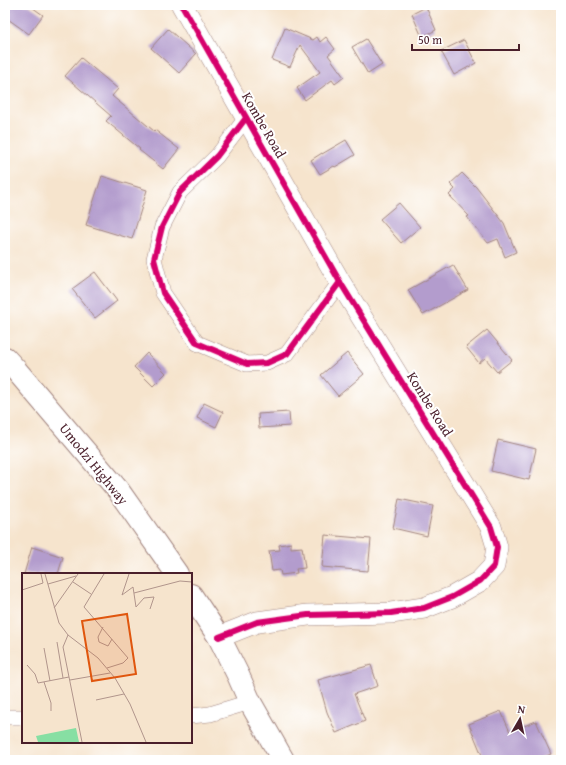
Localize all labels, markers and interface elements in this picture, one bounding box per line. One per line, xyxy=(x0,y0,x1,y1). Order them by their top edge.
scale bar xyxy=(412,26,519,52)
text: 50 m xyxy=(418,31,442,48)
street label: Kombe Road xyxy=(237,88,291,162)
street label: Kombe Road xyxy=(402,368,458,441)
street label: Umodzi Highway xyxy=(55,419,133,509)
inset map xyxy=(22,573,192,743)
north arrow xyxy=(500,699,540,739)
text: N xyxy=(517,701,527,718)

